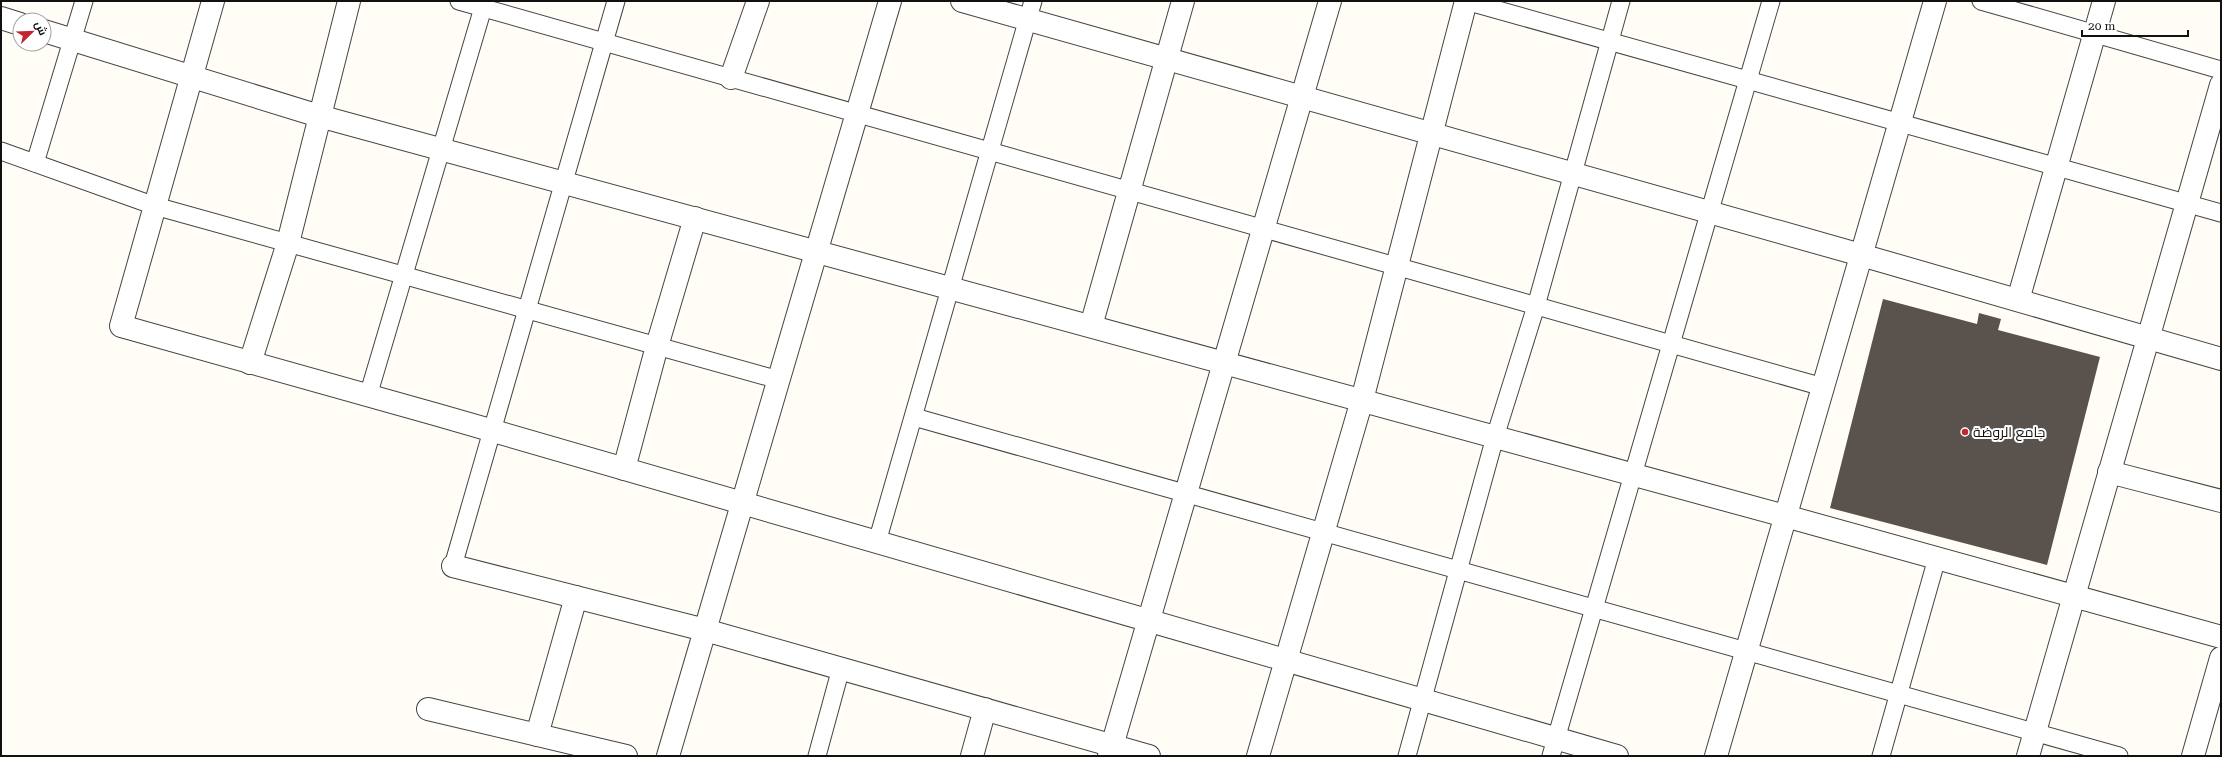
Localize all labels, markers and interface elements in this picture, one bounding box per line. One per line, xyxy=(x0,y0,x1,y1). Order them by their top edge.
north arrow xyxy=(12,12,52,52)
scale bar xyxy=(2082,12,2188,38)
text: ش xyxy=(32,19,49,37)
text: 20 m xyxy=(2088,19,2115,33)
place label: جامع الروضة xyxy=(1973,424,2045,441)
marker: جامع الروضة xyxy=(1960,427,1970,437)

